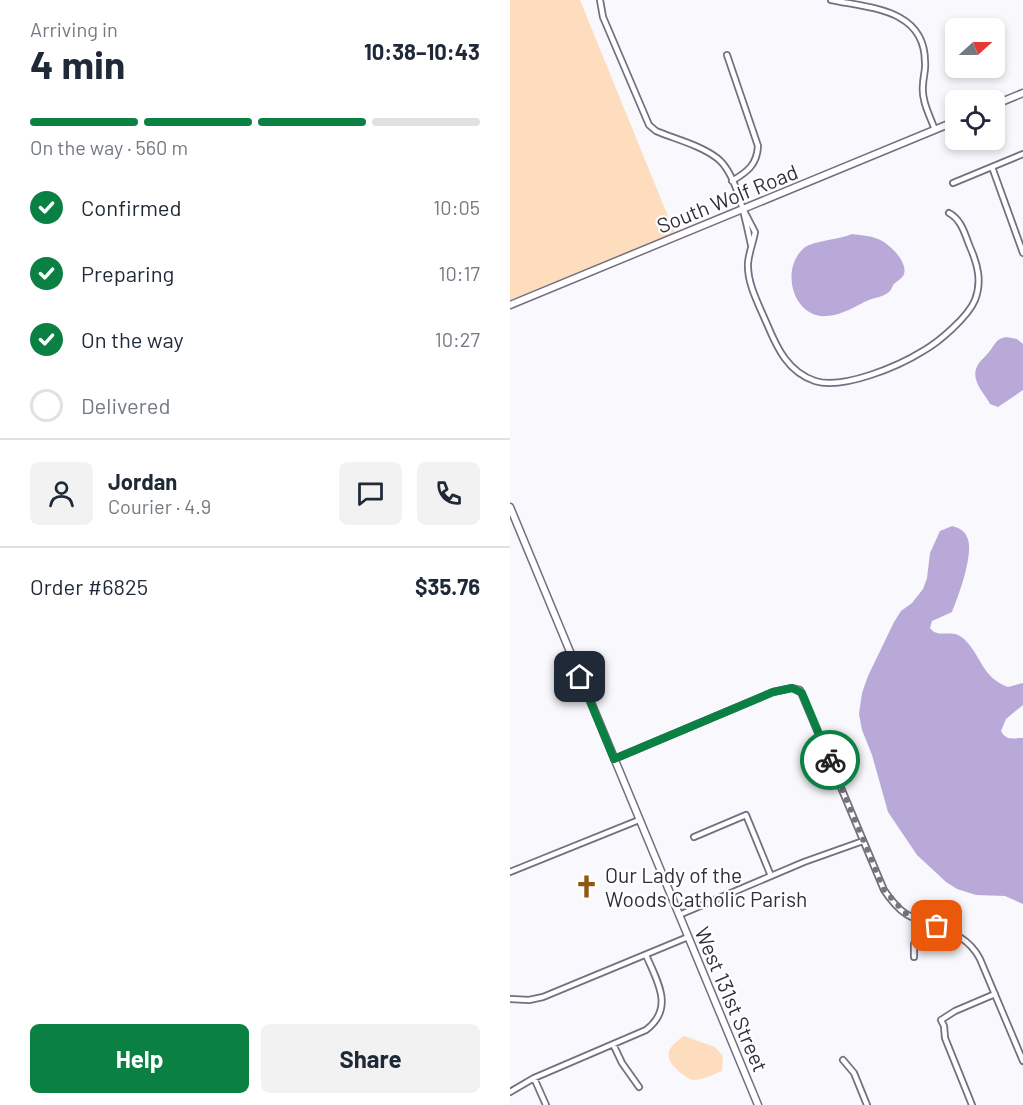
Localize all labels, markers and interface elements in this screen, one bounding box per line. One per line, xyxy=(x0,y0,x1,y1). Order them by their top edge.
text: Arriving in xyxy=(30,17,118,41)
north arrow xyxy=(945,18,1005,78)
map controls xyxy=(945,18,1005,150)
text: 10:38–10:43 xyxy=(364,38,480,64)
text: 4 min xyxy=(30,40,125,87)
button: locate xyxy=(945,90,1005,150)
text: On the way · 560 m xyxy=(30,135,188,159)
street label: South Wolf Road xyxy=(653,158,801,238)
icon: check xyxy=(30,191,63,224)
text: Confirmed xyxy=(81,194,181,220)
text: 10:05 xyxy=(433,195,480,219)
icon: check xyxy=(30,257,63,290)
text: Preparing xyxy=(81,260,174,286)
text: 10:17 xyxy=(438,261,480,285)
icon: check xyxy=(30,323,63,356)
text: On the way xyxy=(81,326,184,352)
text: 10:27 xyxy=(435,327,480,351)
text: Delivered xyxy=(81,392,170,418)
button: person xyxy=(30,462,93,525)
button: chat xyxy=(339,462,402,525)
button: phone xyxy=(417,462,480,525)
text: Jordan xyxy=(108,468,177,494)
text: Courier · 4.9 xyxy=(108,494,211,518)
text: Order #6825 xyxy=(30,573,148,599)
text: $35.76 xyxy=(415,573,480,599)
pin xyxy=(554,651,605,702)
icon: home xyxy=(563,660,596,693)
courier xyxy=(800,730,860,790)
icon: bike xyxy=(814,744,847,777)
place label: Our Lady of the Woods Catholic Parish xyxy=(605,862,807,911)
church icon: Our Lady of the Woods Catholic Parish xyxy=(574,873,600,899)
pin xyxy=(911,900,962,951)
icon: bag xyxy=(920,909,953,942)
street label: West 131st Street xyxy=(690,923,774,1075)
button: Help xyxy=(30,1024,249,1093)
button: Share xyxy=(261,1024,480,1093)

